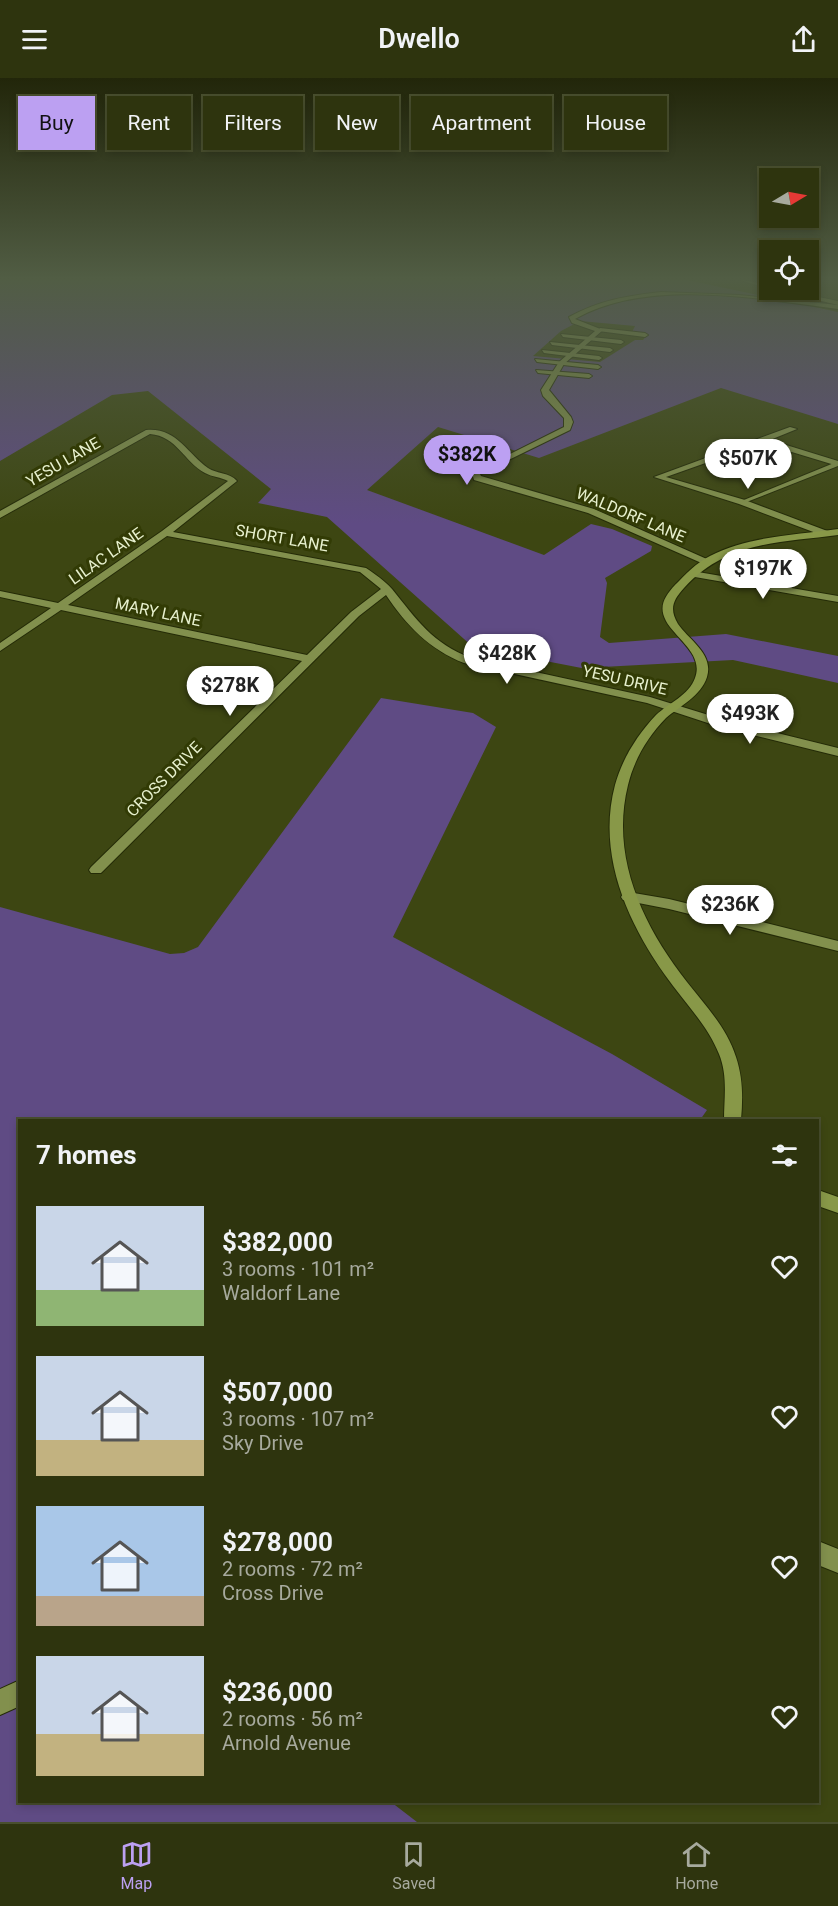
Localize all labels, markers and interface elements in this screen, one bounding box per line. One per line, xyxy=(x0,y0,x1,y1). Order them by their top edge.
icon: menu xyxy=(18,23,51,56)
text: Dwello xyxy=(378,23,460,55)
icon: share xyxy=(787,23,820,56)
chip: Buy xyxy=(18,96,95,150)
chip: Rent xyxy=(107,96,191,150)
chip: Filters xyxy=(203,96,303,150)
chip: New xyxy=(315,96,399,150)
chip: Apartment xyxy=(411,96,552,150)
chip: House xyxy=(564,96,667,150)
north arrow xyxy=(759,168,819,228)
map controls xyxy=(759,168,819,300)
button: locate xyxy=(759,240,819,300)
street label: YESU LANE xyxy=(23,433,103,491)
pin: $382K xyxy=(425,435,509,486)
pin: $507K xyxy=(706,439,790,490)
text: $382K xyxy=(438,442,496,466)
text: $507K xyxy=(719,446,777,470)
street label: WALDORF LANE xyxy=(574,483,688,547)
street label: SHORT LANE xyxy=(234,520,330,556)
street label: LILAC LANE xyxy=(65,524,147,588)
pin: $197K xyxy=(721,549,805,600)
text: $197K xyxy=(734,556,792,580)
street label: MARY LANE xyxy=(113,594,203,630)
pin: $428K xyxy=(465,634,549,685)
text: $428K xyxy=(478,641,536,665)
street label: YESU DRIVE xyxy=(581,661,669,699)
pin: $278K xyxy=(188,666,272,717)
text: $278K xyxy=(201,673,259,697)
pin: $493K xyxy=(708,694,792,745)
text: $493K xyxy=(721,701,779,725)
street label: CROSS DRIVE xyxy=(123,738,205,820)
pin: $236K xyxy=(688,885,772,936)
text: $236K xyxy=(701,892,759,916)
icon: filters xyxy=(768,1139,801,1172)
text: 7 homes xyxy=(36,1140,137,1170)
text: $382,000 xyxy=(222,1227,333,1257)
icon: home xyxy=(84,1230,156,1302)
icon: heart xyxy=(768,1250,801,1283)
text: 3 rooms · 101 m² xyxy=(222,1257,374,1281)
text: Waldorf Lane xyxy=(222,1281,340,1305)
text: $507,000 xyxy=(222,1377,333,1407)
icon: home xyxy=(84,1380,156,1452)
icon: heart xyxy=(768,1400,801,1433)
text: 3 rooms · 107 m² xyxy=(222,1407,374,1431)
text: Sky Drive xyxy=(222,1431,303,1455)
text: $278,000 xyxy=(222,1527,333,1557)
icon: home xyxy=(84,1530,156,1602)
icon: heart xyxy=(768,1550,801,1583)
text: 2 rooms · 72 m² xyxy=(222,1557,363,1581)
text: Cross Drive xyxy=(222,1581,324,1605)
text: $236,000 xyxy=(222,1677,333,1707)
icon: home xyxy=(84,1680,156,1752)
icon: heart xyxy=(768,1700,801,1733)
text: 2 rooms · 56 m² xyxy=(222,1707,363,1731)
text: Arnold Avenue xyxy=(222,1731,351,1755)
tab: Map xyxy=(120,1838,153,1893)
tab: Saved xyxy=(392,1838,436,1893)
tab: Home xyxy=(675,1838,718,1893)

